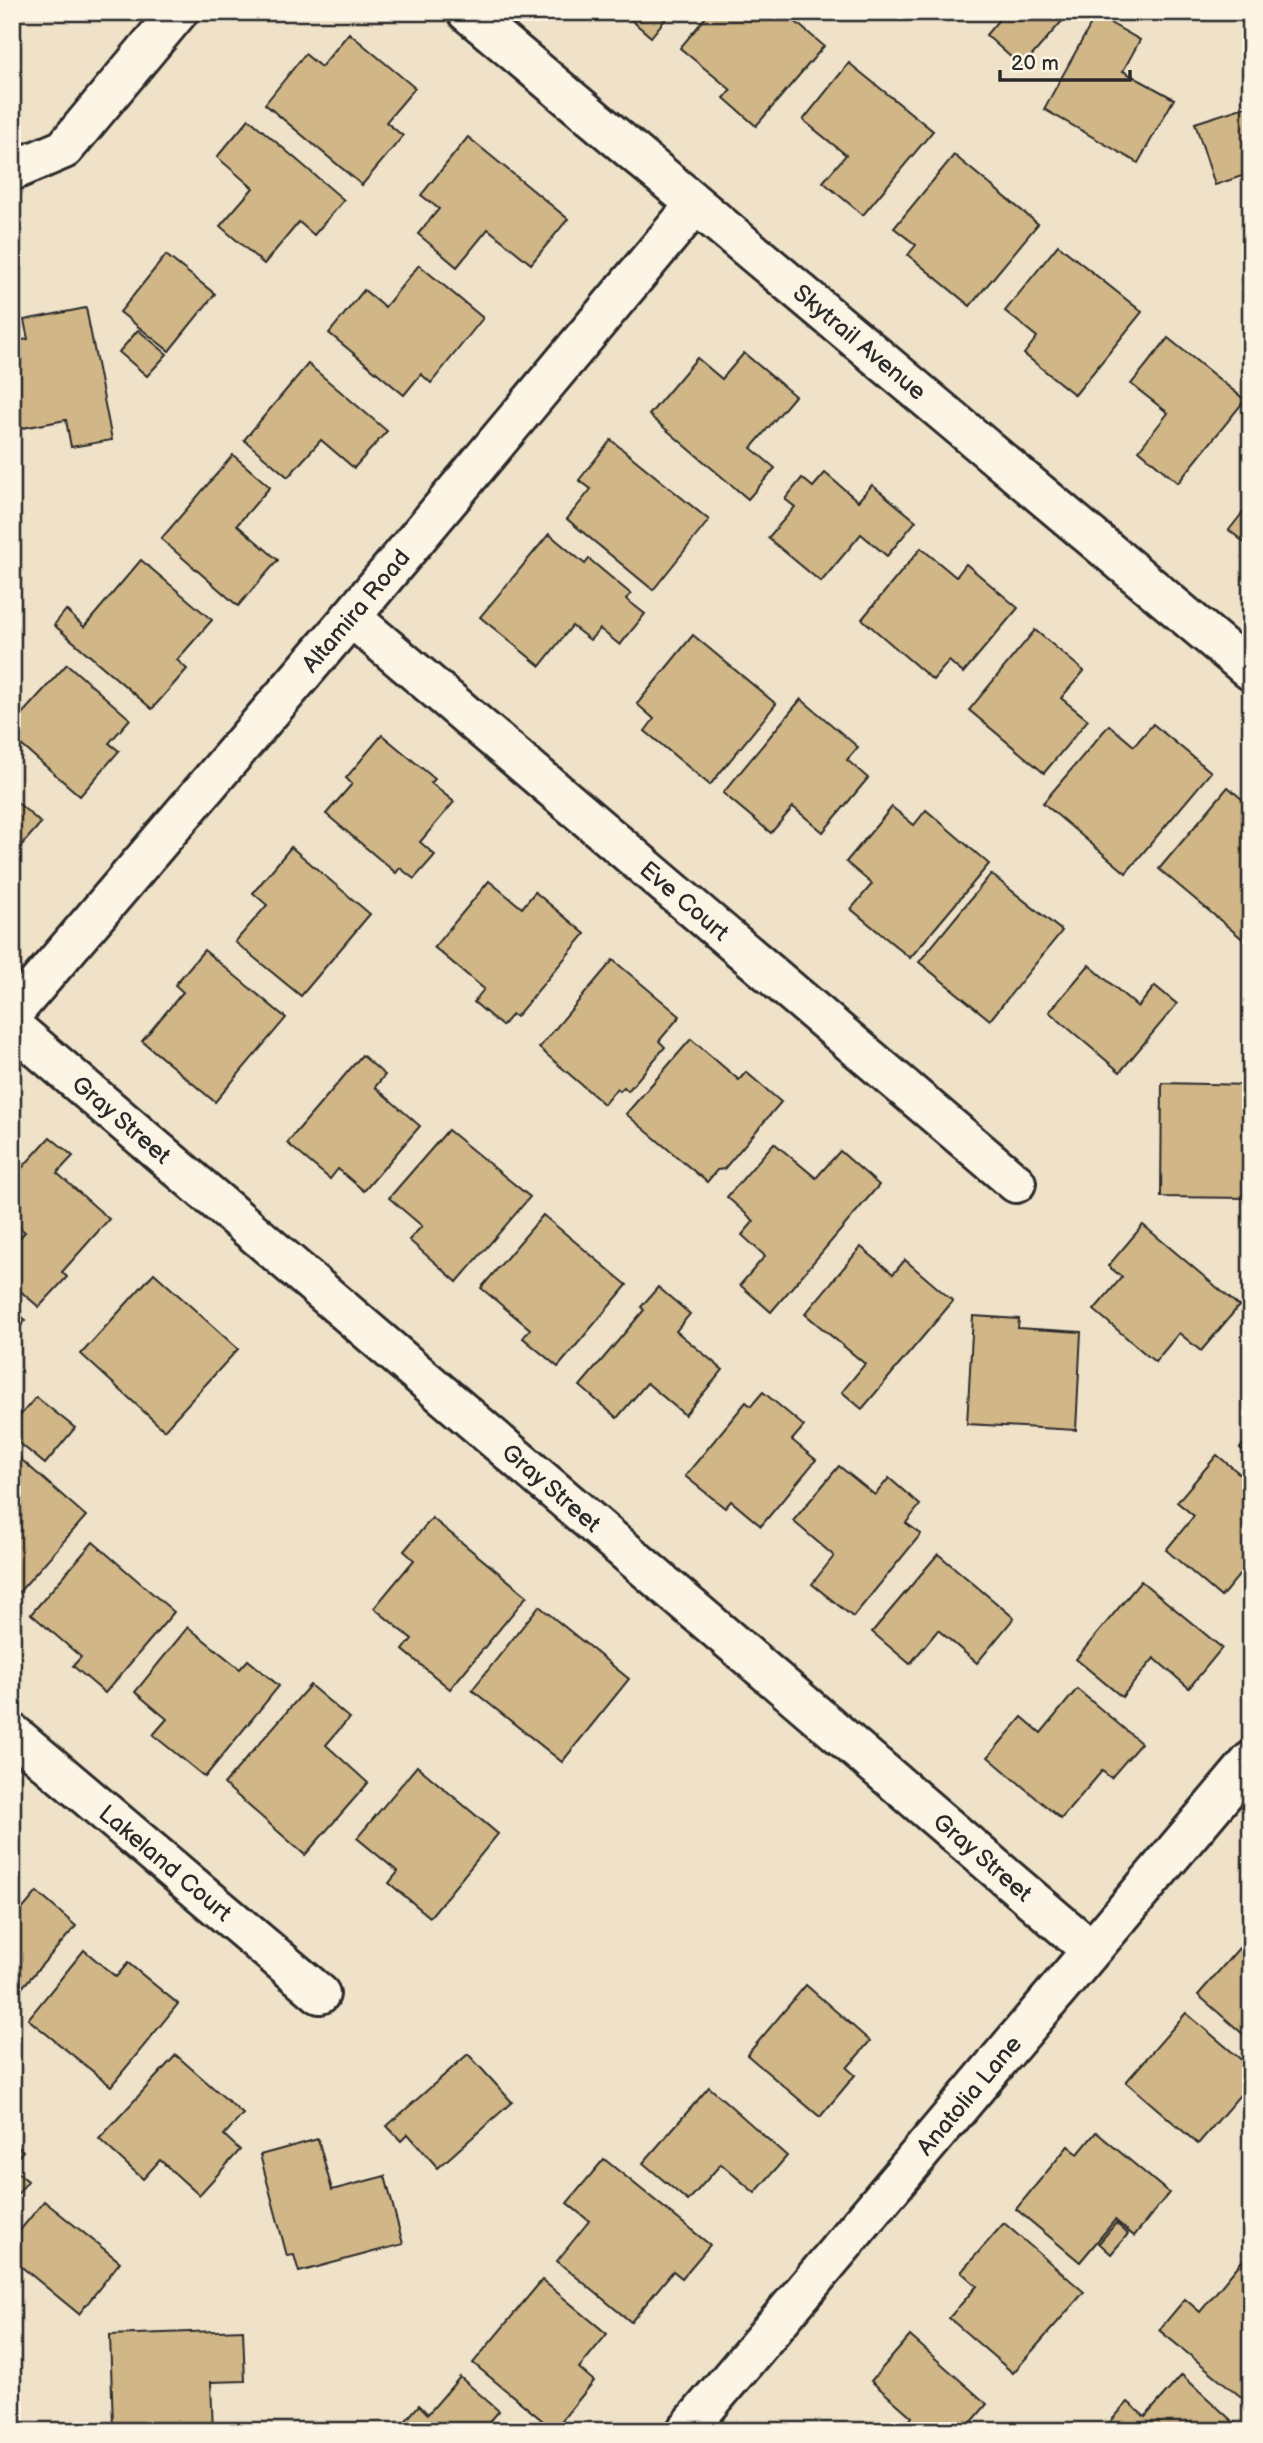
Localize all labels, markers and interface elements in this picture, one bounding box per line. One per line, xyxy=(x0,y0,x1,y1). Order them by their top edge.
scale bar xyxy=(1000,38,1130,82)
text: 20 m xyxy=(1011,51,1059,76)
street label: Skytrail Avenue xyxy=(787,278,932,406)
street label: Altamira Road xyxy=(296,543,416,678)
street label: Eve Court xyxy=(634,855,736,947)
street label: Gray Street xyxy=(66,1069,177,1170)
street label: Gray Street xyxy=(496,1437,607,1539)
street label: Lakeland Court xyxy=(93,1799,238,1928)
street label: Gray Street xyxy=(927,1807,1039,1908)
street label: Anatolia Lane xyxy=(910,2030,1028,2161)

